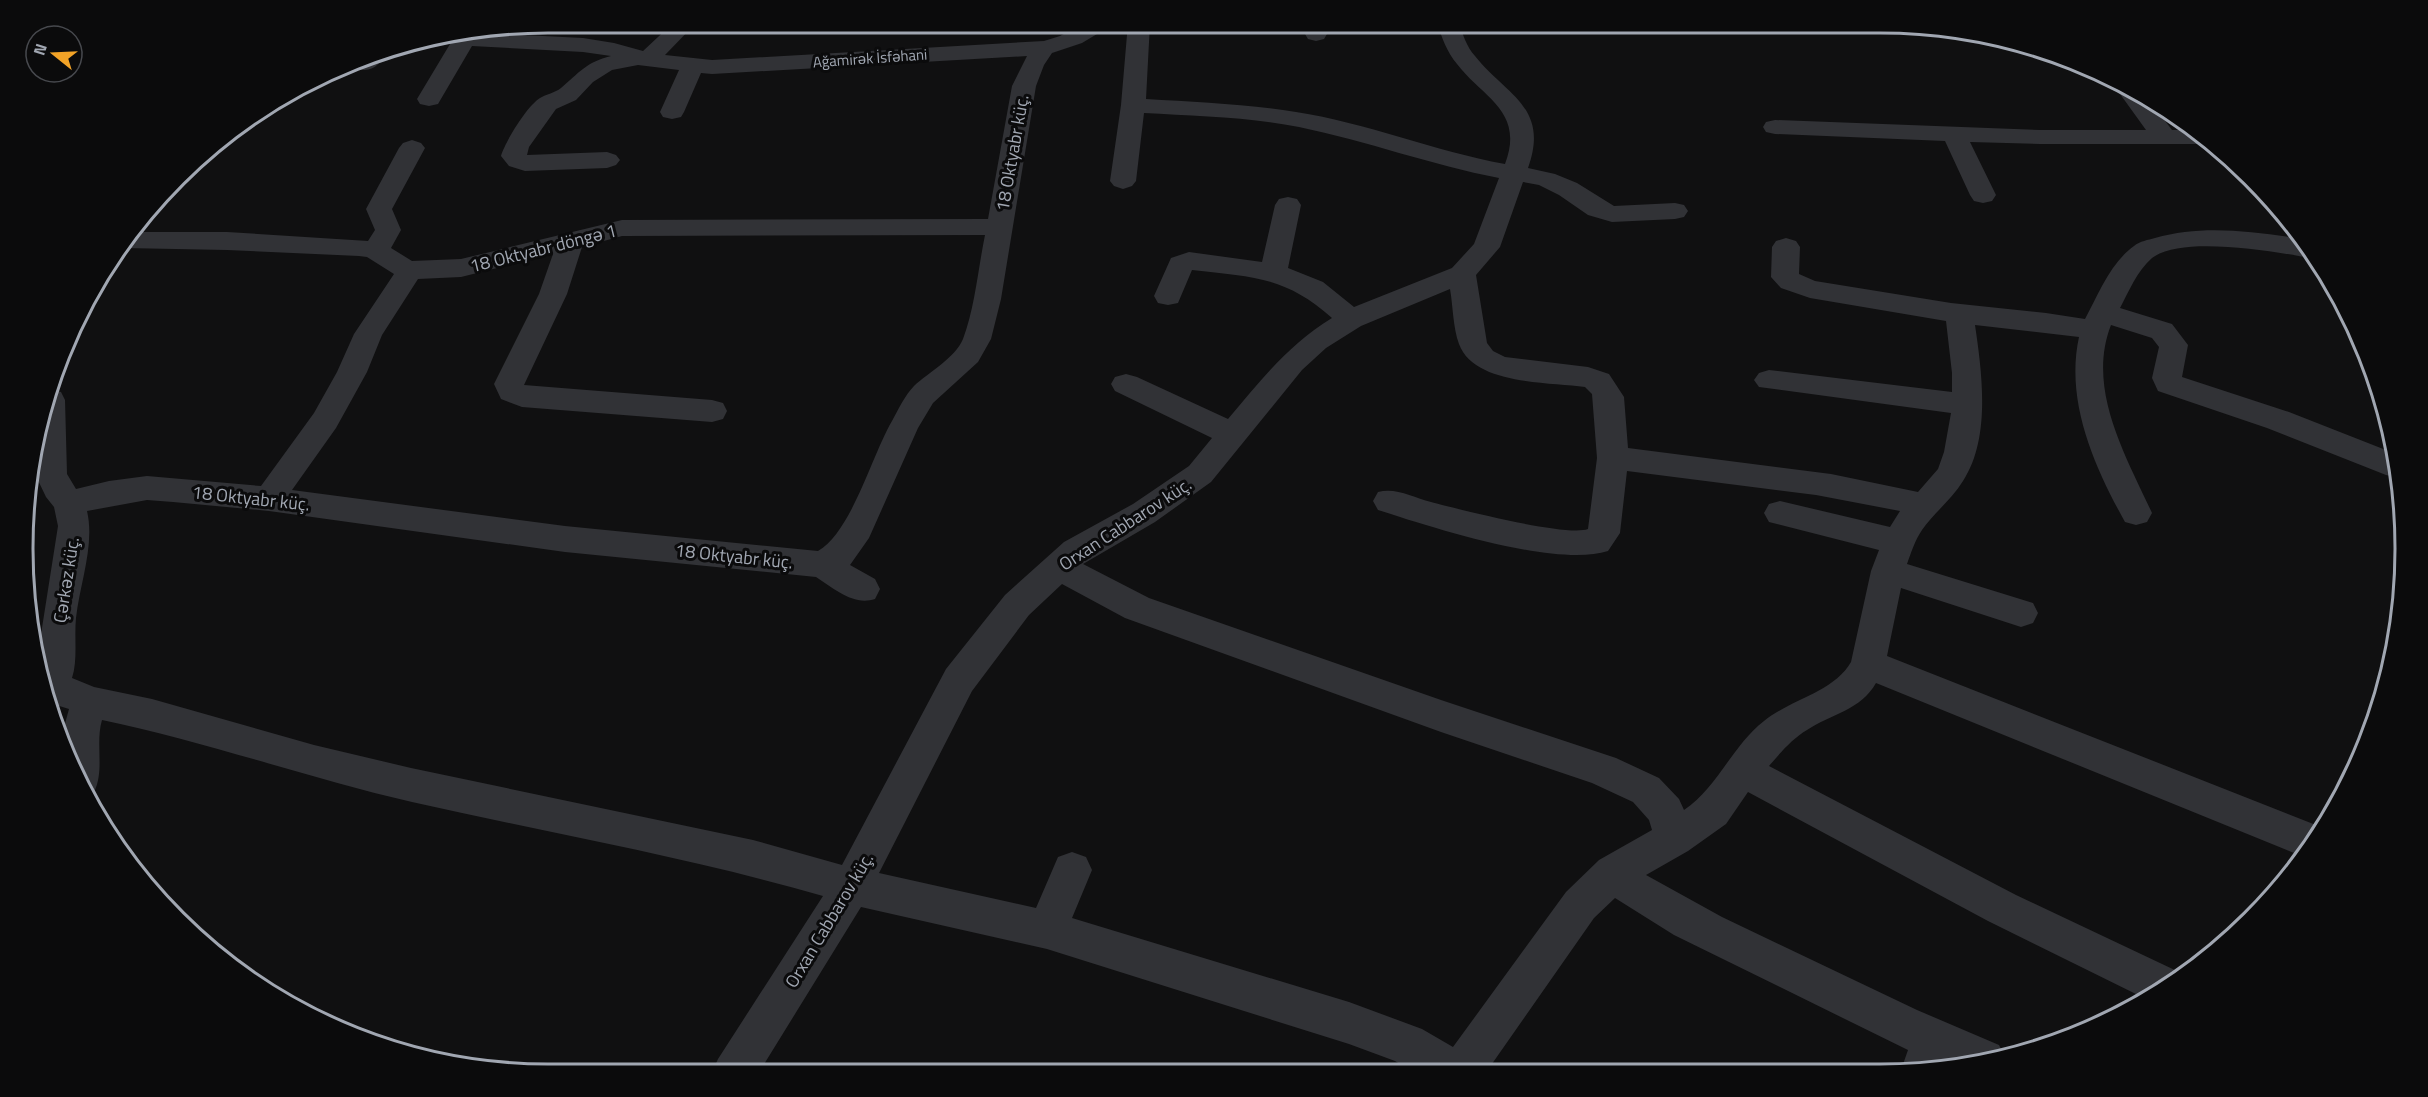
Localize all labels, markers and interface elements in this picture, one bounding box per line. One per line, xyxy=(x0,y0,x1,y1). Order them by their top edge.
north arrow xyxy=(24,24,84,84)
text: N xyxy=(27,40,53,58)
street label: Ağamirək İsfəhani xyxy=(812,43,928,73)
street label: 18 Oktyabr küç. xyxy=(988,93,1036,213)
street label: 18 Oktyabr döngə 1 xyxy=(467,217,619,279)
street label: Orxan Cabbarov küç. xyxy=(1053,471,1197,577)
street label: 18 Oktyabr küç. xyxy=(191,478,311,518)
street label: Çərkəz küç. xyxy=(46,535,86,625)
street label: 18 Oktyabr küç. xyxy=(674,536,794,576)
street label: Orxan Cabbarov küç. xyxy=(778,847,880,993)

